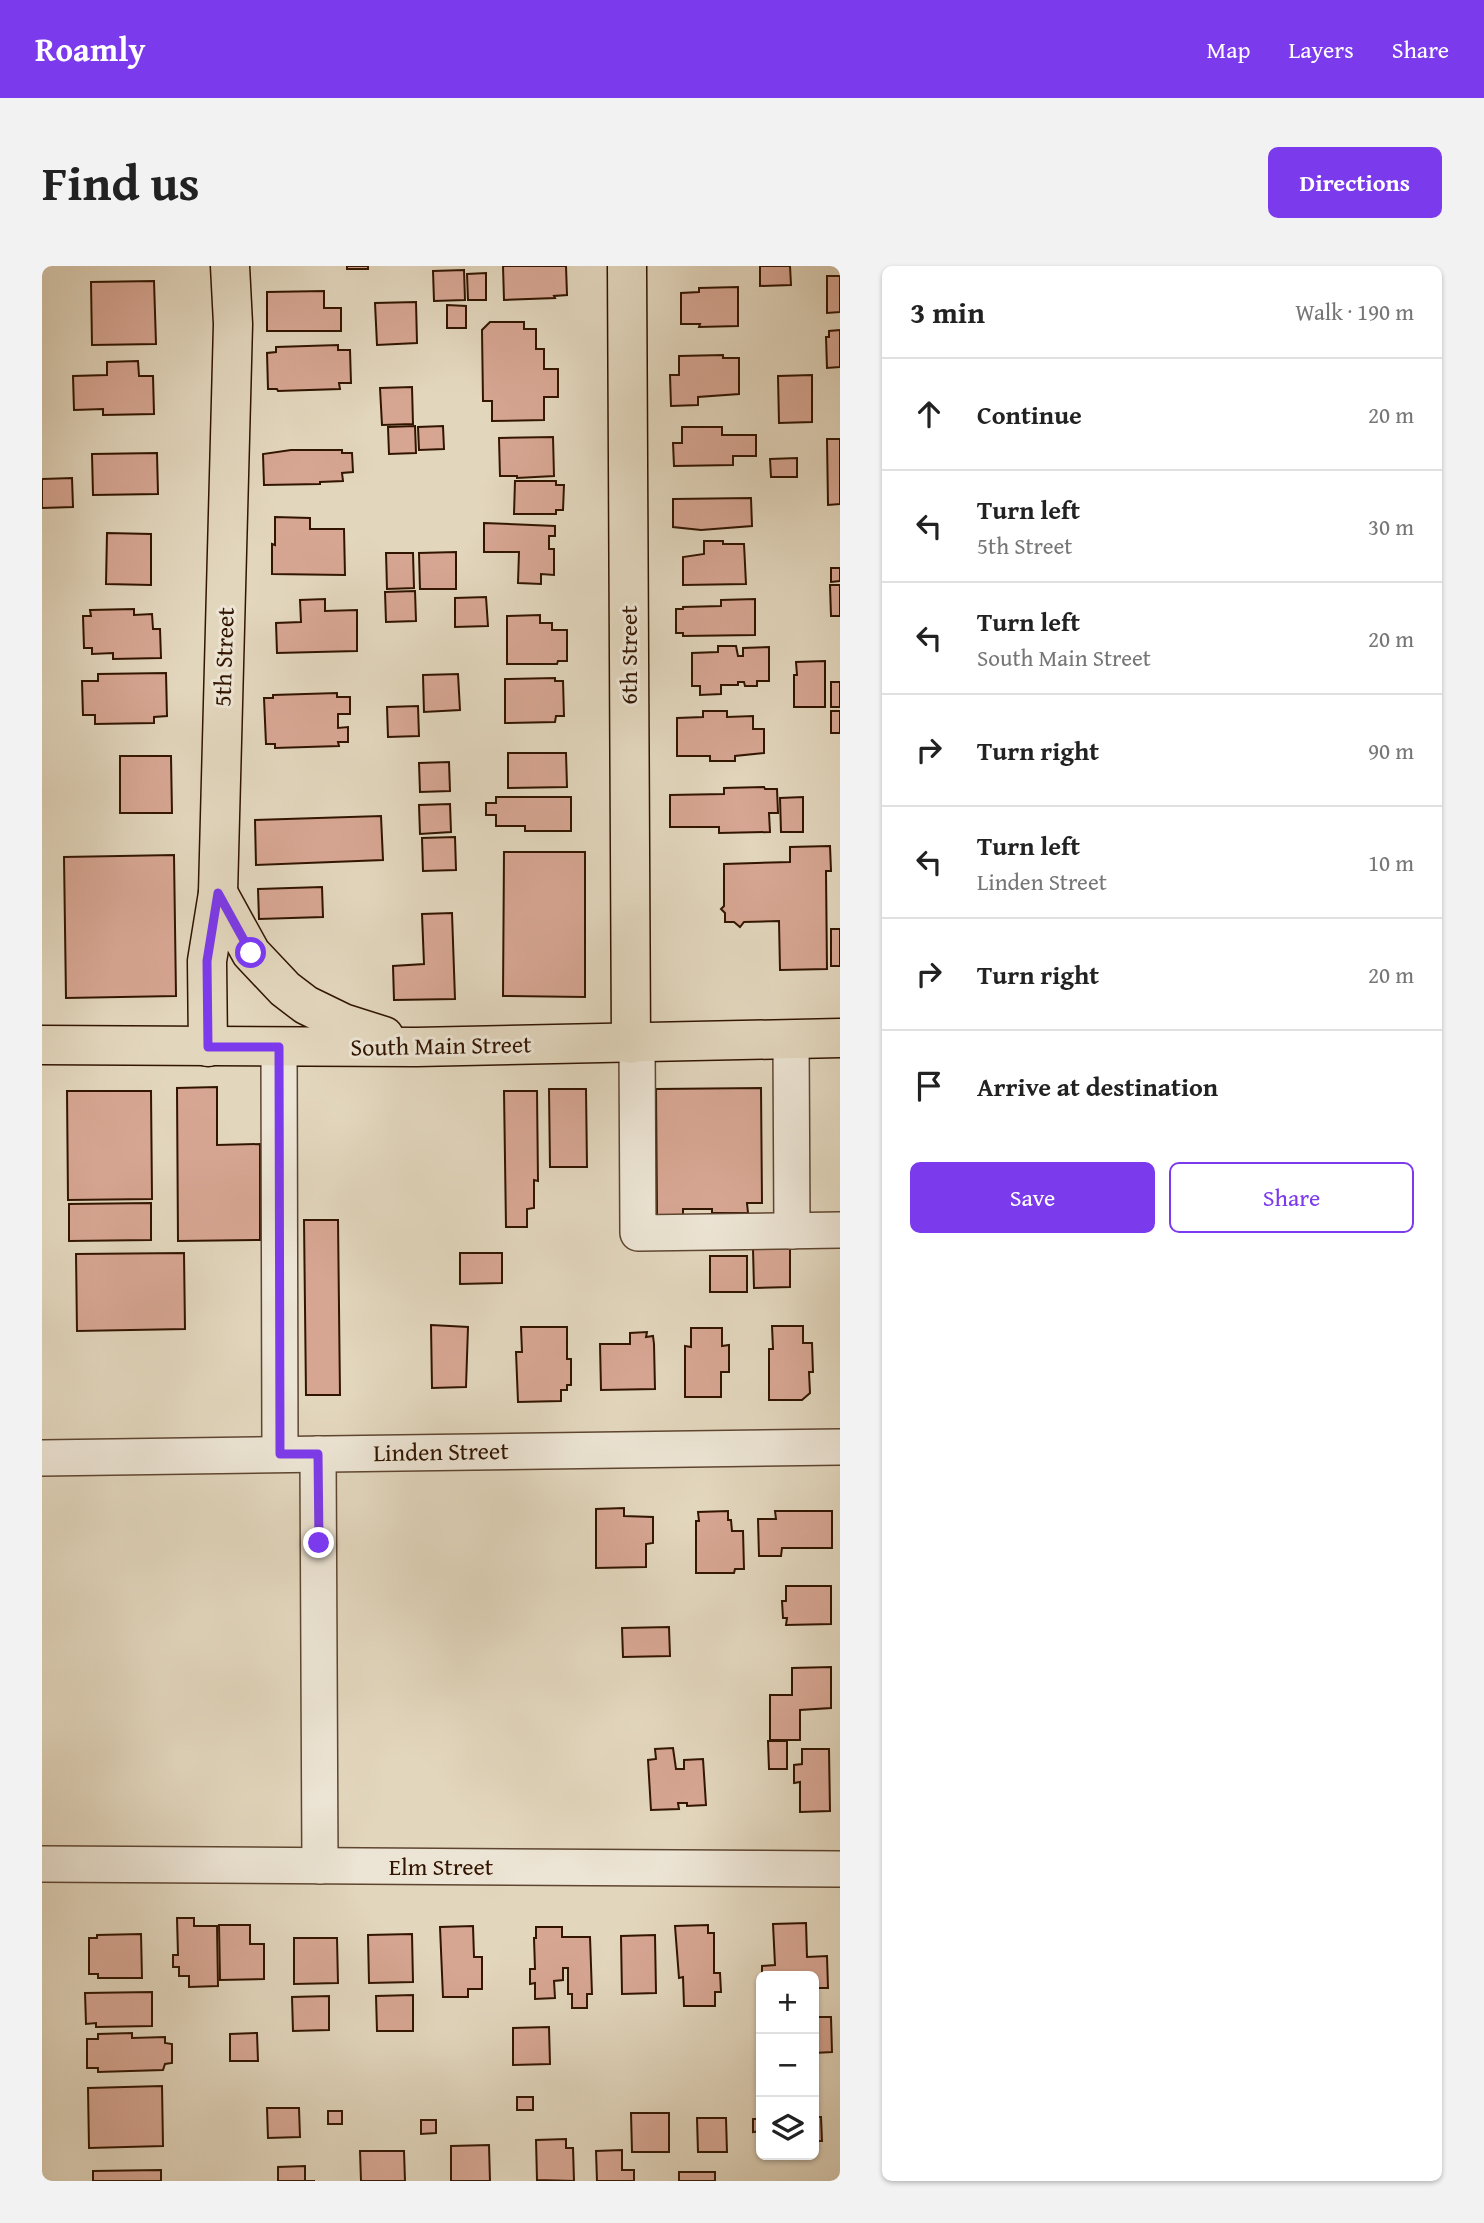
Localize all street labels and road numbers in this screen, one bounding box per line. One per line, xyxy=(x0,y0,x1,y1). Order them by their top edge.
street label: 6th Street xyxy=(611,605,646,705)
street label: 5th Street xyxy=(204,606,243,707)
street label: South Main Street xyxy=(350,1026,533,1065)
street label: Linden Street xyxy=(373,1433,510,1470)
street label: Elm Street xyxy=(389,1849,494,1884)

